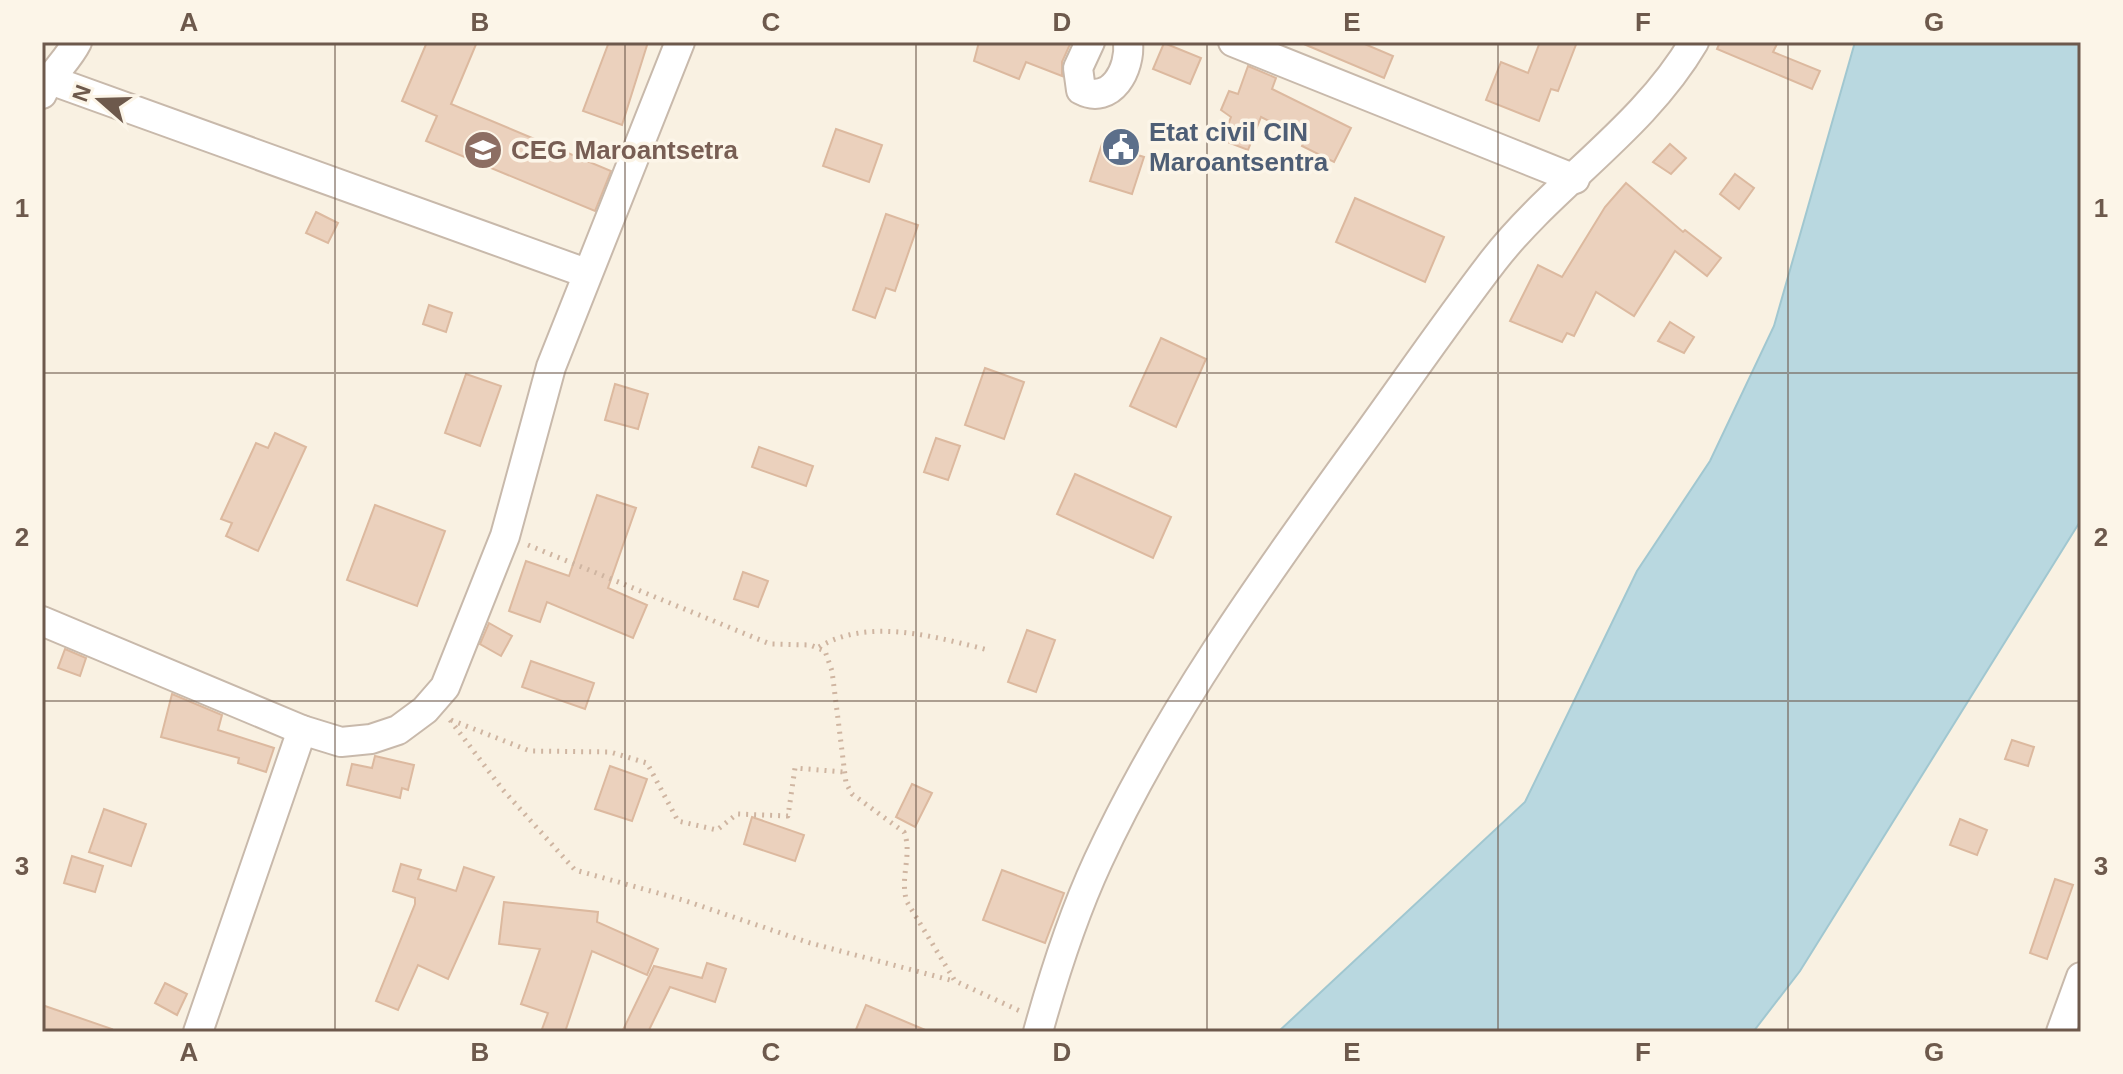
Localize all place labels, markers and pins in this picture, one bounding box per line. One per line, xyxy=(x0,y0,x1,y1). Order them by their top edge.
place label: Etat civil CIN Maroantsentra xyxy=(1149,117,1329,177)
public building icon: Etat civil CIN Maroantsentra xyxy=(1100,126,1142,168)
school or university icon: CEG Maroantsetra xyxy=(462,129,504,171)
place label: CEG Maroantsetra xyxy=(511,135,738,165)

